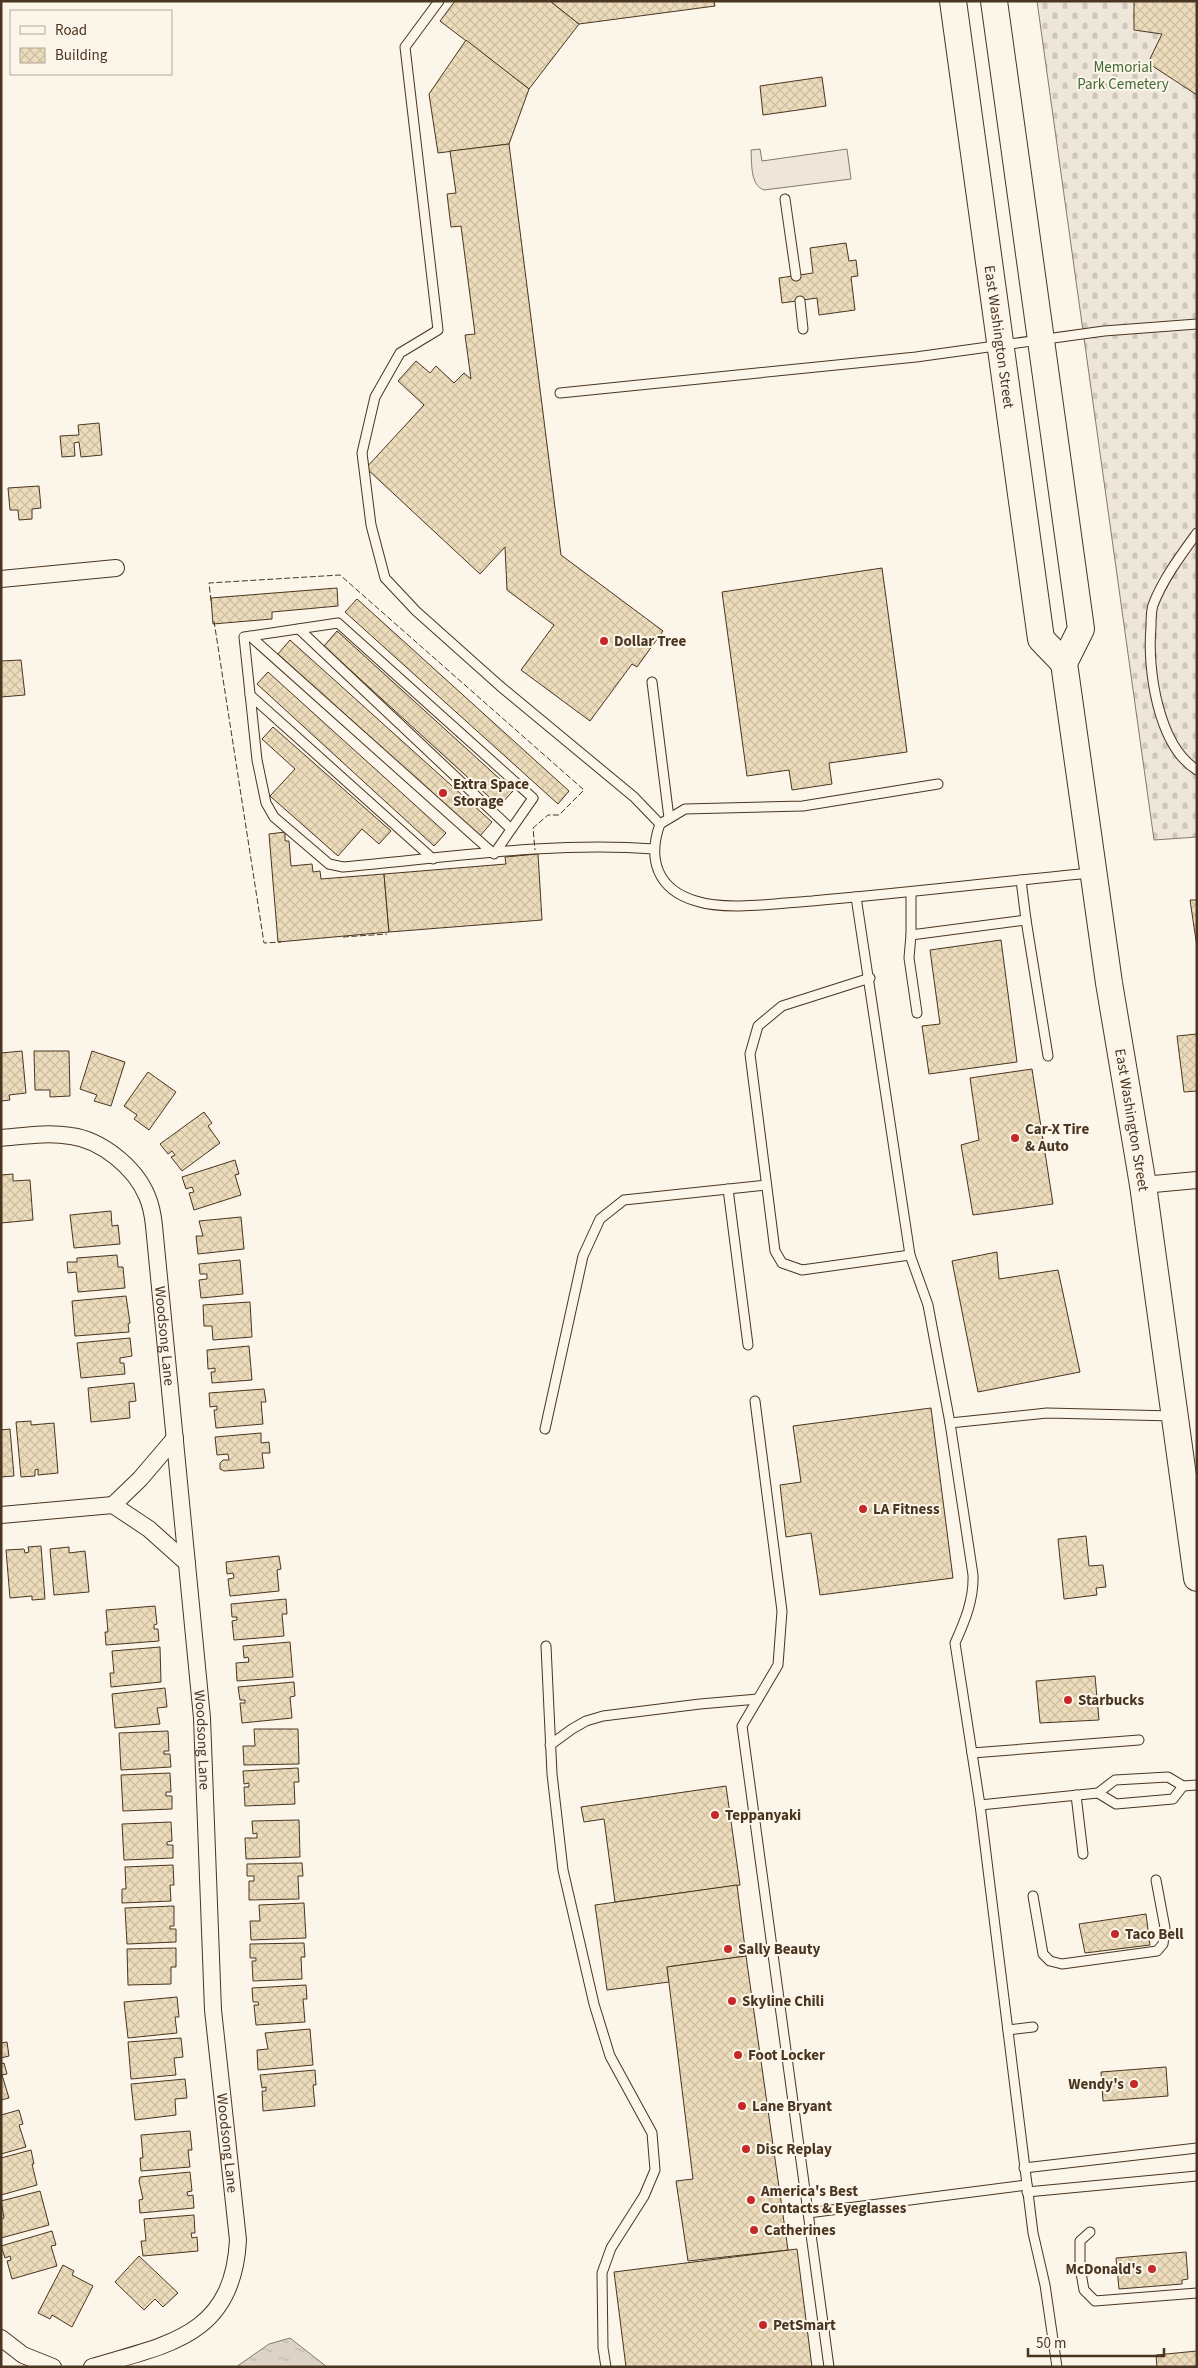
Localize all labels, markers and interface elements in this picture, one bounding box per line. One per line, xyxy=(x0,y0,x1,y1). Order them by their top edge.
legend xyxy=(10,10,172,75)
text: Road xyxy=(55,20,87,41)
text: Building xyxy=(55,45,108,66)
park label: Memorial Park Cemetery xyxy=(1077,57,1169,95)
street label: East Washington Street xyxy=(979,264,1019,410)
place label: Dollar Tree xyxy=(614,631,687,652)
marker: Dollar Tree xyxy=(598,635,610,647)
place label: Extra Space Storage xyxy=(453,774,529,812)
marker: Extra Space Storage xyxy=(437,787,449,799)
street label: East Washington Street xyxy=(1109,1047,1154,1193)
place label: Car-X Tire & Auto xyxy=(1025,1119,1089,1157)
marker: Car-X Tire & Auto xyxy=(1009,1132,1021,1144)
street label: Woodsong Lane xyxy=(149,1285,180,1387)
place label: LA Fitness xyxy=(873,1499,940,1520)
marker: LA Fitness xyxy=(857,1503,869,1515)
street label: Woodsong Lane xyxy=(188,1689,215,1790)
place label: Starbucks xyxy=(1078,1690,1145,1711)
marker: Starbucks xyxy=(1062,1694,1074,1706)
place label: Teppanyaki xyxy=(725,1805,801,1826)
marker: Teppanyaki xyxy=(709,1809,721,1821)
place label: Taco Bell xyxy=(1125,1924,1184,1945)
marker: Taco Bell xyxy=(1109,1928,1121,1940)
place label: Sally Beauty xyxy=(738,1939,820,1960)
marker: Sally Beauty xyxy=(722,1943,734,1955)
place label: Skyline Chili xyxy=(742,1991,824,2012)
marker: Skyline Chili xyxy=(726,1995,738,2007)
place label: Foot Locker xyxy=(748,2045,825,2066)
marker: Foot Locker xyxy=(732,2049,744,2061)
place label: Wendy's xyxy=(1068,2074,1124,2095)
marker: Wendy's xyxy=(1128,2078,1140,2090)
street label: Woodsong Lane xyxy=(211,2092,243,2194)
place label: Lane Bryant xyxy=(752,2096,832,2117)
marker: Lane Bryant xyxy=(736,2100,748,2112)
place label: Disc Replay xyxy=(756,2139,832,2160)
marker: Disc Replay xyxy=(740,2143,752,2155)
place label: America's Best Contacts & Eyeglasses xyxy=(760,2181,907,2219)
marker: America's Best Contacts & Eyeglasses xyxy=(745,2194,757,2206)
place label: Catherines xyxy=(764,2220,836,2241)
marker: Catherines xyxy=(748,2224,760,2236)
place label: McDonald's xyxy=(1065,2259,1142,2280)
marker: McDonald's xyxy=(1146,2263,1158,2275)
place label: PetSmart xyxy=(773,2315,836,2336)
marker: PetSmart xyxy=(757,2319,769,2331)
scale bar xyxy=(1028,2326,1164,2358)
text: 50 m xyxy=(1036,2333,1066,2354)

